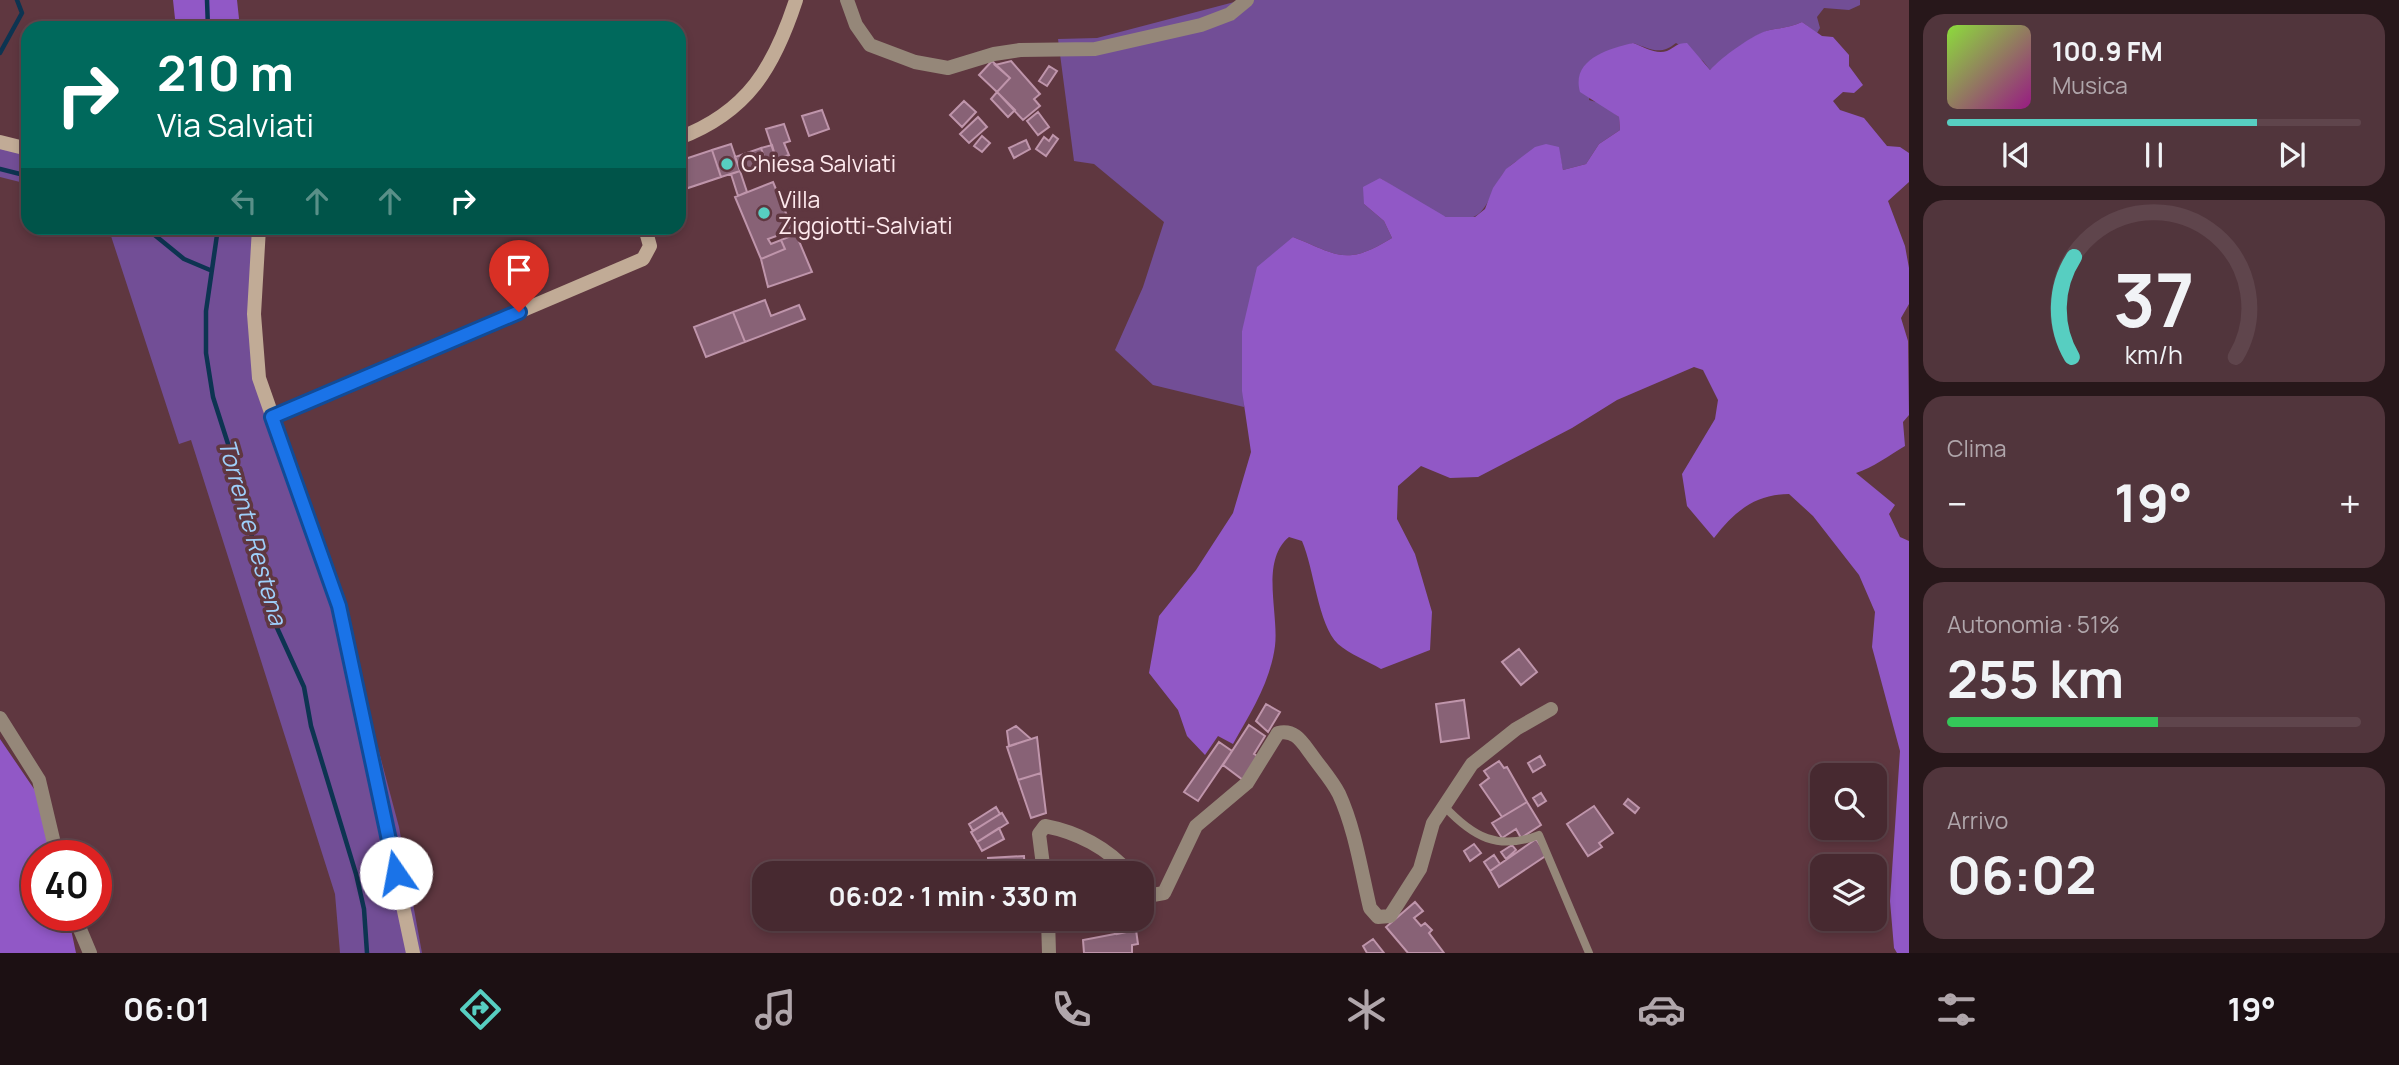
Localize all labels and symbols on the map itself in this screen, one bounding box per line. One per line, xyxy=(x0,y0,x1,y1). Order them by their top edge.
place label: Chiesa Salviati xyxy=(741,147,896,179)
marker: Chiesa Salviati xyxy=(719,156,735,172)
place label: Villa Ziggiotti-Salviati xyxy=(778,183,953,241)
marker: Villa Ziggiotti-Salviati xyxy=(756,205,772,221)
pin xyxy=(489,240,549,312)
water label: Torrente Restena xyxy=(211,435,296,630)
position arrow xyxy=(359,836,433,910)
speed limit sign: 40 xyxy=(21,840,112,931)

